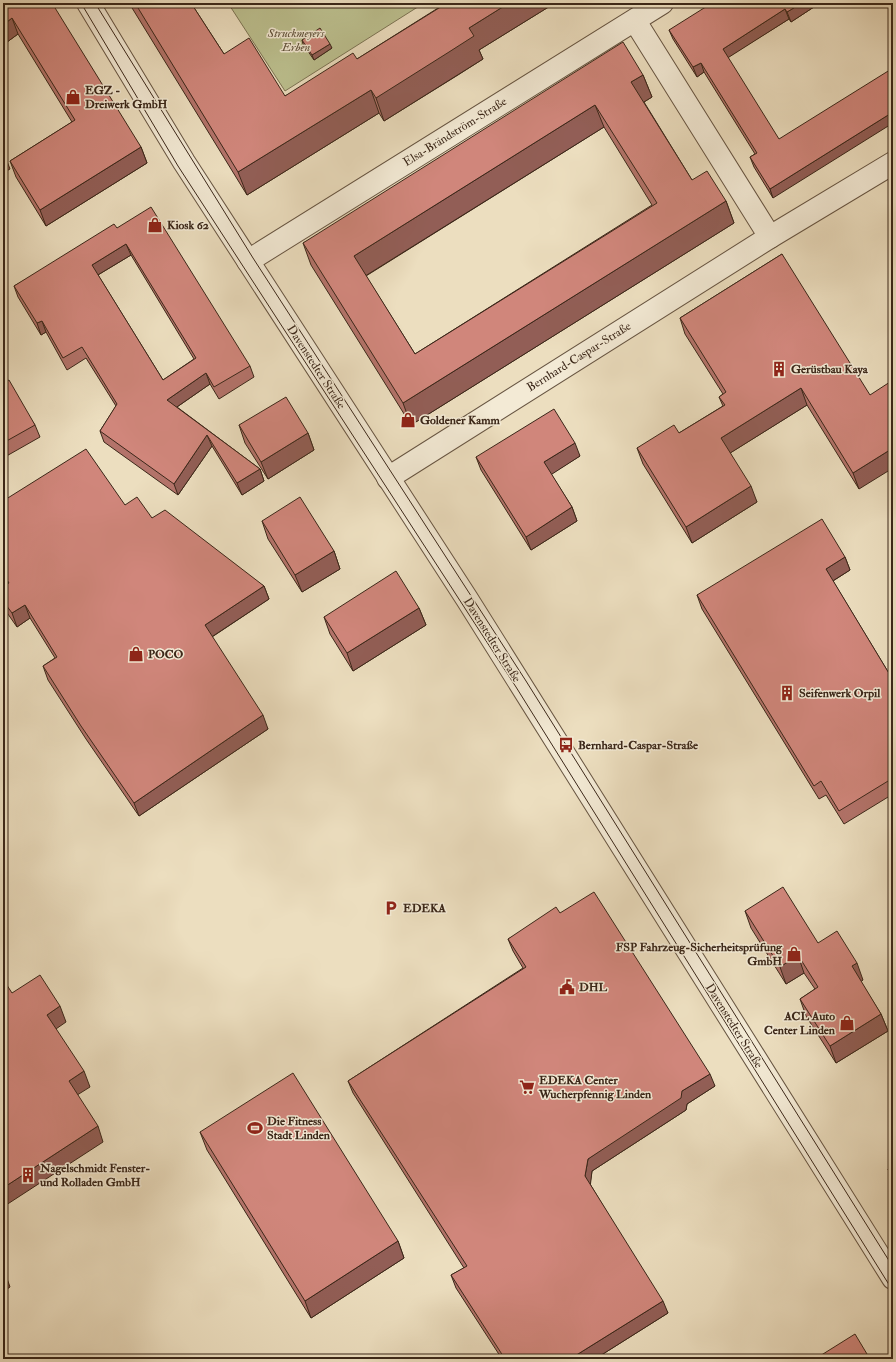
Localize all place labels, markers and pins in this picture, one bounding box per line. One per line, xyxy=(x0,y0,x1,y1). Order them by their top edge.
place label: EGZ - Dreiwerk GmbH xyxy=(85,83,167,112)
shop icon: EGZ - Dreiwerk GmbH xyxy=(64,88,82,106)
shop icon: Kiosk 62 xyxy=(146,216,164,234)
place label: Kiosk 62 xyxy=(167,218,209,233)
building icon: Gerüstbau Kaya xyxy=(770,360,788,378)
place label: Gerüstbau Kaya xyxy=(791,362,869,377)
shop icon: Goldener Kamm xyxy=(399,411,417,429)
place label: Goldener Kamm xyxy=(420,413,501,428)
shop icon: POCO xyxy=(127,645,145,663)
place label: POCO xyxy=(148,647,184,662)
building icon: Seifenwerk Orpil xyxy=(778,684,796,702)
place label: Seifenwerk Orpil xyxy=(799,686,881,701)
bus stop icon: Bernhard-Caspar-Straße xyxy=(557,736,575,754)
place label: Bernhard-Caspar-Straße xyxy=(578,738,699,753)
parking icon: EDEKA xyxy=(382,899,400,917)
place label: EDEKA xyxy=(403,901,446,916)
place label: FSP Fahrzeug-Sicherheitsprüfung GmbH xyxy=(616,940,783,969)
shop icon: FSP Fahrzeug-Sicherheitsprüfung GmbH xyxy=(785,945,803,963)
public building icon: DHL xyxy=(558,978,576,996)
place label: DHL xyxy=(579,980,608,995)
place label: ACL Auto Center Linden xyxy=(764,1009,836,1038)
shop icon: ACL Auto Center Linden xyxy=(838,1014,856,1032)
place label: EDEKA Center Wucherpfennig Linden xyxy=(538,1073,652,1102)
supermarket icon: EDEKA Center Wucherpfennig Linden xyxy=(518,1078,536,1096)
place label: Die Fitness Stadt Linden xyxy=(267,1114,331,1143)
sports icon: Die Fitness Stadt Linden xyxy=(246,1119,264,1137)
place label: Nagelschmidt Fenster- und Rolladen GmbH xyxy=(39,1161,150,1190)
building icon: Nagelschmidt Fenster- und Rolladen GmbH xyxy=(19,1166,37,1184)

